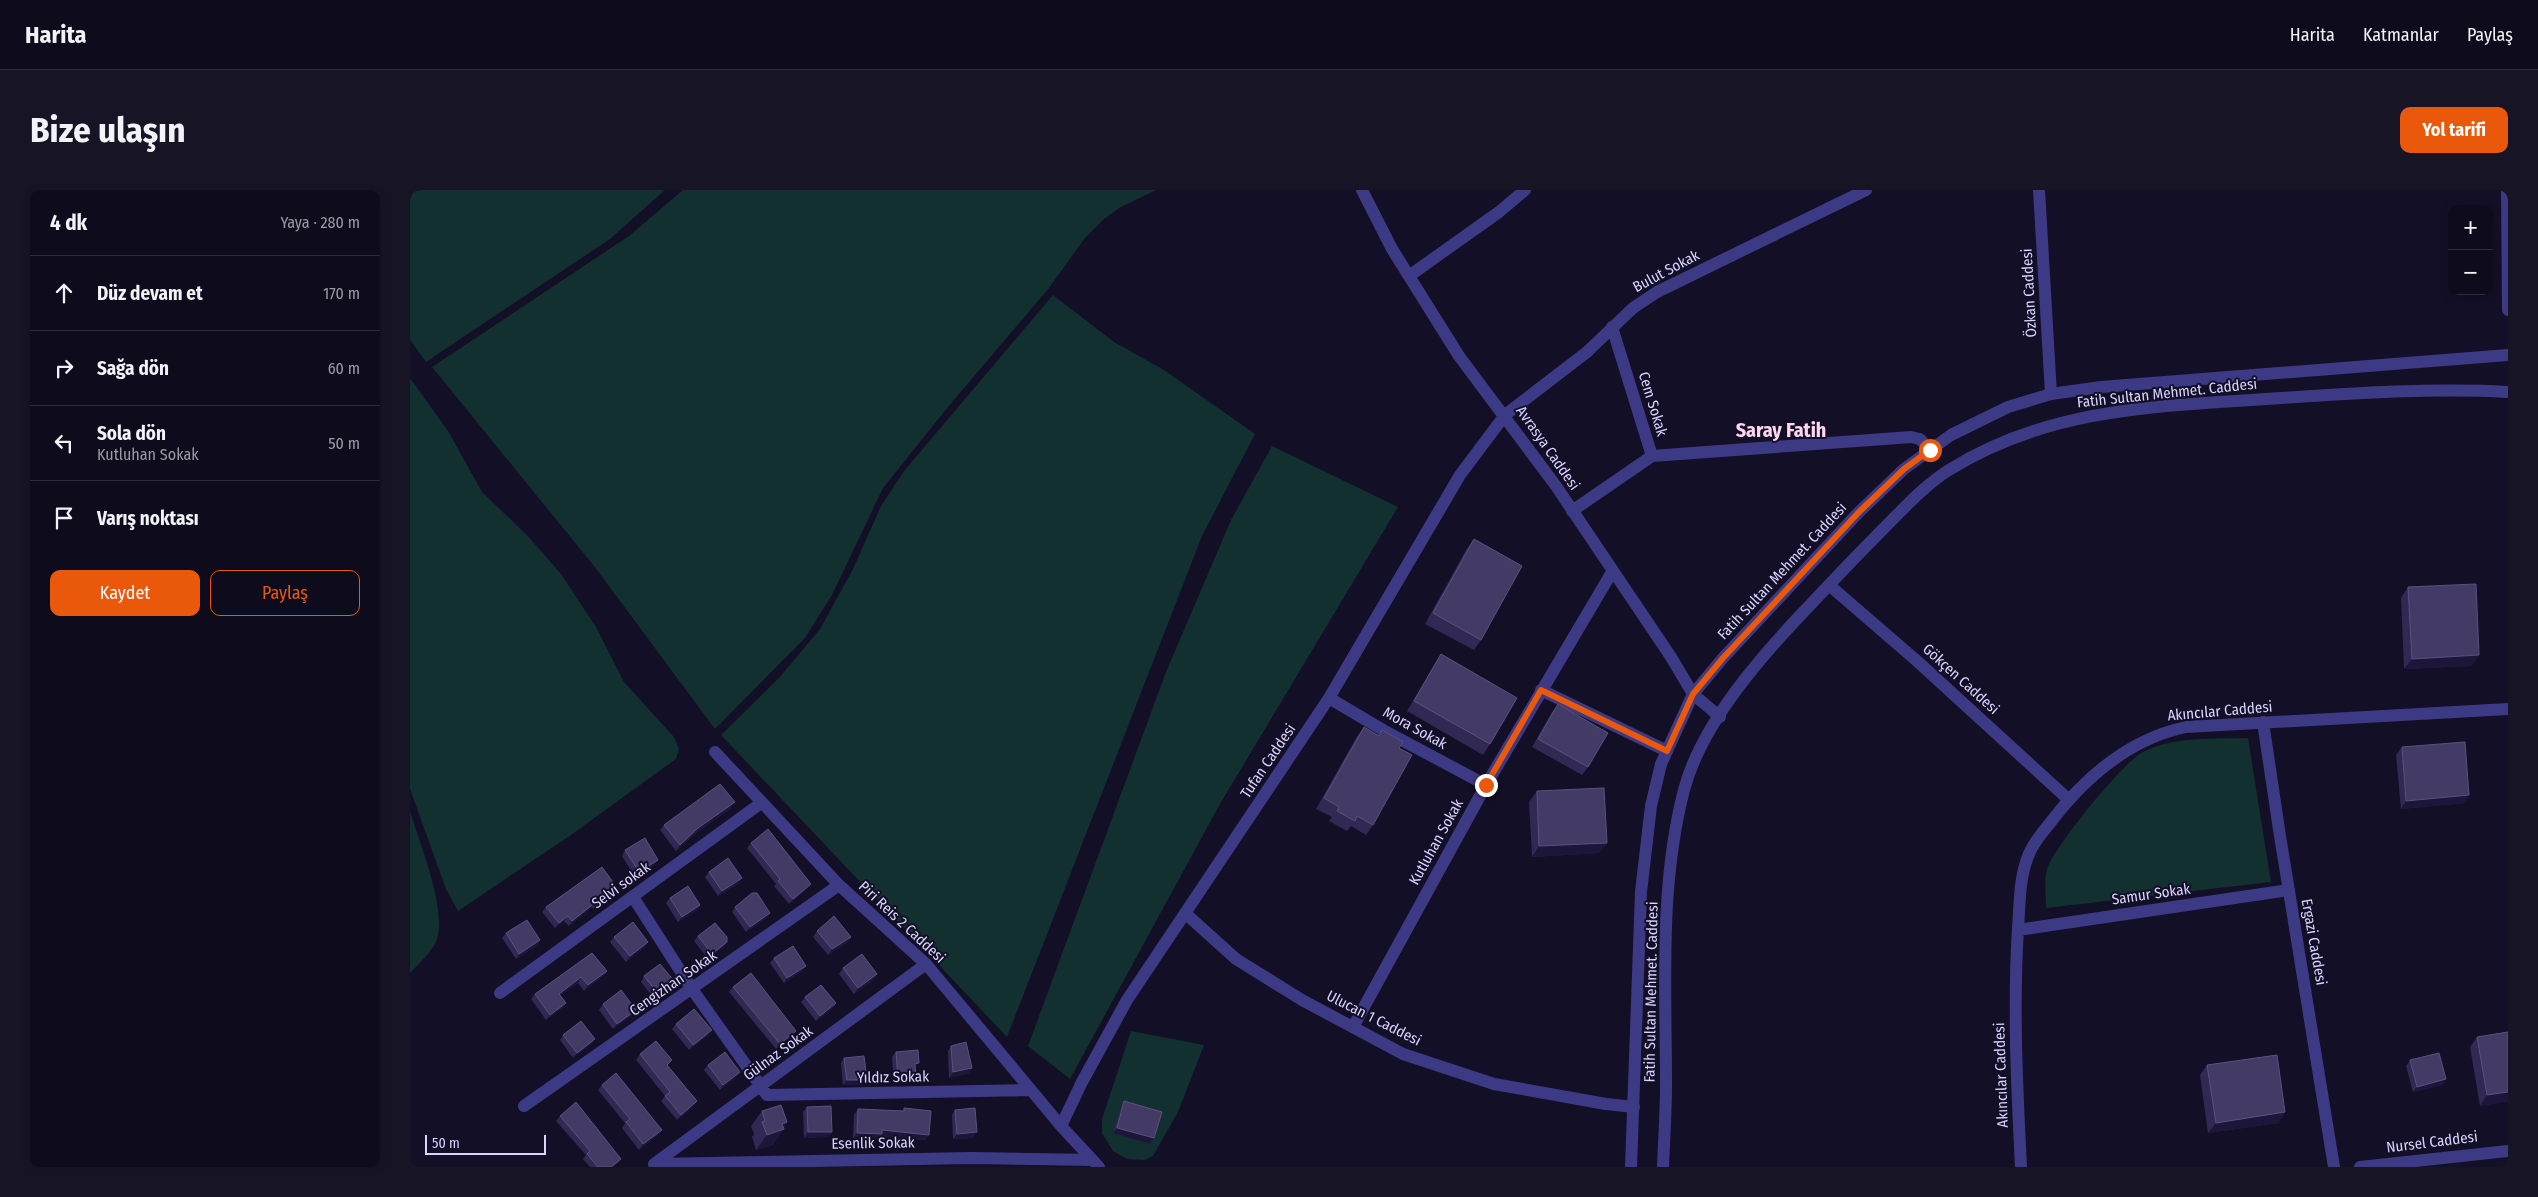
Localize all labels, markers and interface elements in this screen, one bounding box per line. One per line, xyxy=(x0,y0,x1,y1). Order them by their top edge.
text: Harita xyxy=(25,21,87,49)
text: Harita xyxy=(2290,24,2335,46)
text: Katmanlar xyxy=(2363,24,2439,46)
text: Paylaş xyxy=(2467,24,2513,46)
button: Yol tarifi xyxy=(2400,107,2508,153)
text: Bize ulaşın xyxy=(30,109,185,151)
map controls xyxy=(2448,205,2493,295)
button: + xyxy=(2448,205,2493,250)
text: 4 dk xyxy=(50,210,87,236)
text: Yaya · 280 m xyxy=(281,213,360,232)
street label: Bulut Sokak xyxy=(1630,246,1702,296)
street label: Özkan Caddesi xyxy=(2018,248,2040,338)
button: − xyxy=(2448,250,2493,295)
icon: ahead xyxy=(50,279,78,307)
text: Düz devam et xyxy=(97,282,203,305)
text: 170 m xyxy=(323,284,360,303)
icon: right xyxy=(50,354,78,382)
text: Sağa dön xyxy=(97,357,169,380)
text: 60 m xyxy=(328,359,360,378)
street label: Cem Sokak xyxy=(1635,370,1671,438)
street label: Fatih Sultan Mehmet. Caddesi xyxy=(2076,375,2258,411)
street label: Avrasya Caddesi xyxy=(1512,402,1584,494)
district label: Saray Fatih xyxy=(1736,418,1826,442)
text: Sola dön xyxy=(97,422,166,445)
icon: left xyxy=(50,429,78,457)
text: 50 m xyxy=(328,434,360,453)
route start xyxy=(1919,439,1942,462)
text: Kutluhan Sokak xyxy=(97,445,199,464)
street label: Fatih Sultan Mehmet. Caddesi xyxy=(1714,499,1850,643)
icon: arrive xyxy=(50,504,78,532)
text: Varış noktası xyxy=(97,507,199,530)
button: Kaydet xyxy=(50,570,200,616)
button: Paylaş xyxy=(210,570,360,616)
street label: Gökçen Caddesi xyxy=(1919,640,2003,718)
street label: Akıncılar Caddesi xyxy=(2167,697,2273,725)
street label: Mora Sokak xyxy=(1380,703,1450,753)
street label: Tufan Caddesi xyxy=(1237,720,1299,802)
route end xyxy=(1475,774,1498,797)
street label: Kutluhan Sokak xyxy=(1405,796,1467,888)
street label: Selvi sokak xyxy=(588,858,654,912)
street label: Piri Reis 2 Caddesi xyxy=(855,877,949,967)
street label: Samur Sokak xyxy=(2110,880,2192,908)
street label: Ergazi Caddesi xyxy=(2298,897,2330,987)
street label: Fatih Sultan Mehmet. Caddesi xyxy=(1640,901,1662,1083)
street label: Cengizhan Sokak xyxy=(626,946,720,1020)
street label: Ulucan 1 Caddesi xyxy=(1324,986,1424,1050)
street label: Gülnaz Sokak xyxy=(740,1022,816,1084)
street label: Akıncılar Caddesi xyxy=(1990,1022,2012,1128)
street label: Yıldız Sokak xyxy=(857,1067,929,1087)
street label: Nursel Caddesi xyxy=(2385,1127,2479,1157)
scale bar xyxy=(425,1132,546,1155)
street label: Esenlik Sokak xyxy=(831,1133,915,1153)
text: 50 m xyxy=(432,1135,460,1152)

